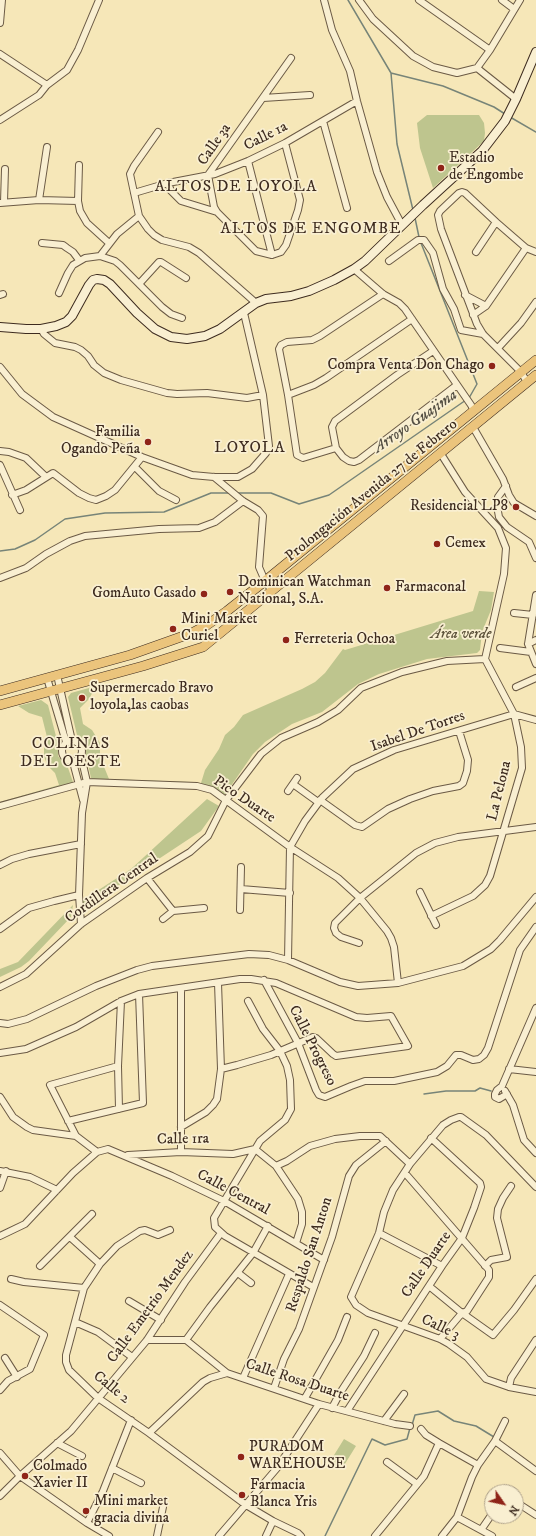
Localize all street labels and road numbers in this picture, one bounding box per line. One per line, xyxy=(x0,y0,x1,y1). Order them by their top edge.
street label: Calle 1a xyxy=(241,118,291,156)
street label: Calle 3a xyxy=(194,121,236,169)
street label: Prolongación Avenida 27 de Febrero xyxy=(282,416,462,566)
street label: Isabel De Torres xyxy=(368,707,468,757)
street label: La Pelona xyxy=(484,759,516,823)
street label: Pico Duarte xyxy=(210,773,278,827)
street label: Cordillera Central xyxy=(62,850,162,928)
street label: Calle Progreso xyxy=(284,1003,340,1089)
street label: Calle 1ra xyxy=(157,1131,209,1149)
street label: Calle Central xyxy=(193,1166,273,1220)
street label: Respaldo San Anton xyxy=(283,1195,337,1315)
street label: Calle Duarte xyxy=(398,1228,456,1302)
street label: Calle Emetrio Mendez xyxy=(104,1247,198,1367)
street label: Calle 3 xyxy=(418,1311,462,1345)
street label: Calle Rosa Duarte xyxy=(243,1356,351,1406)
street label: Calle 2 xyxy=(89,1368,133,1408)

